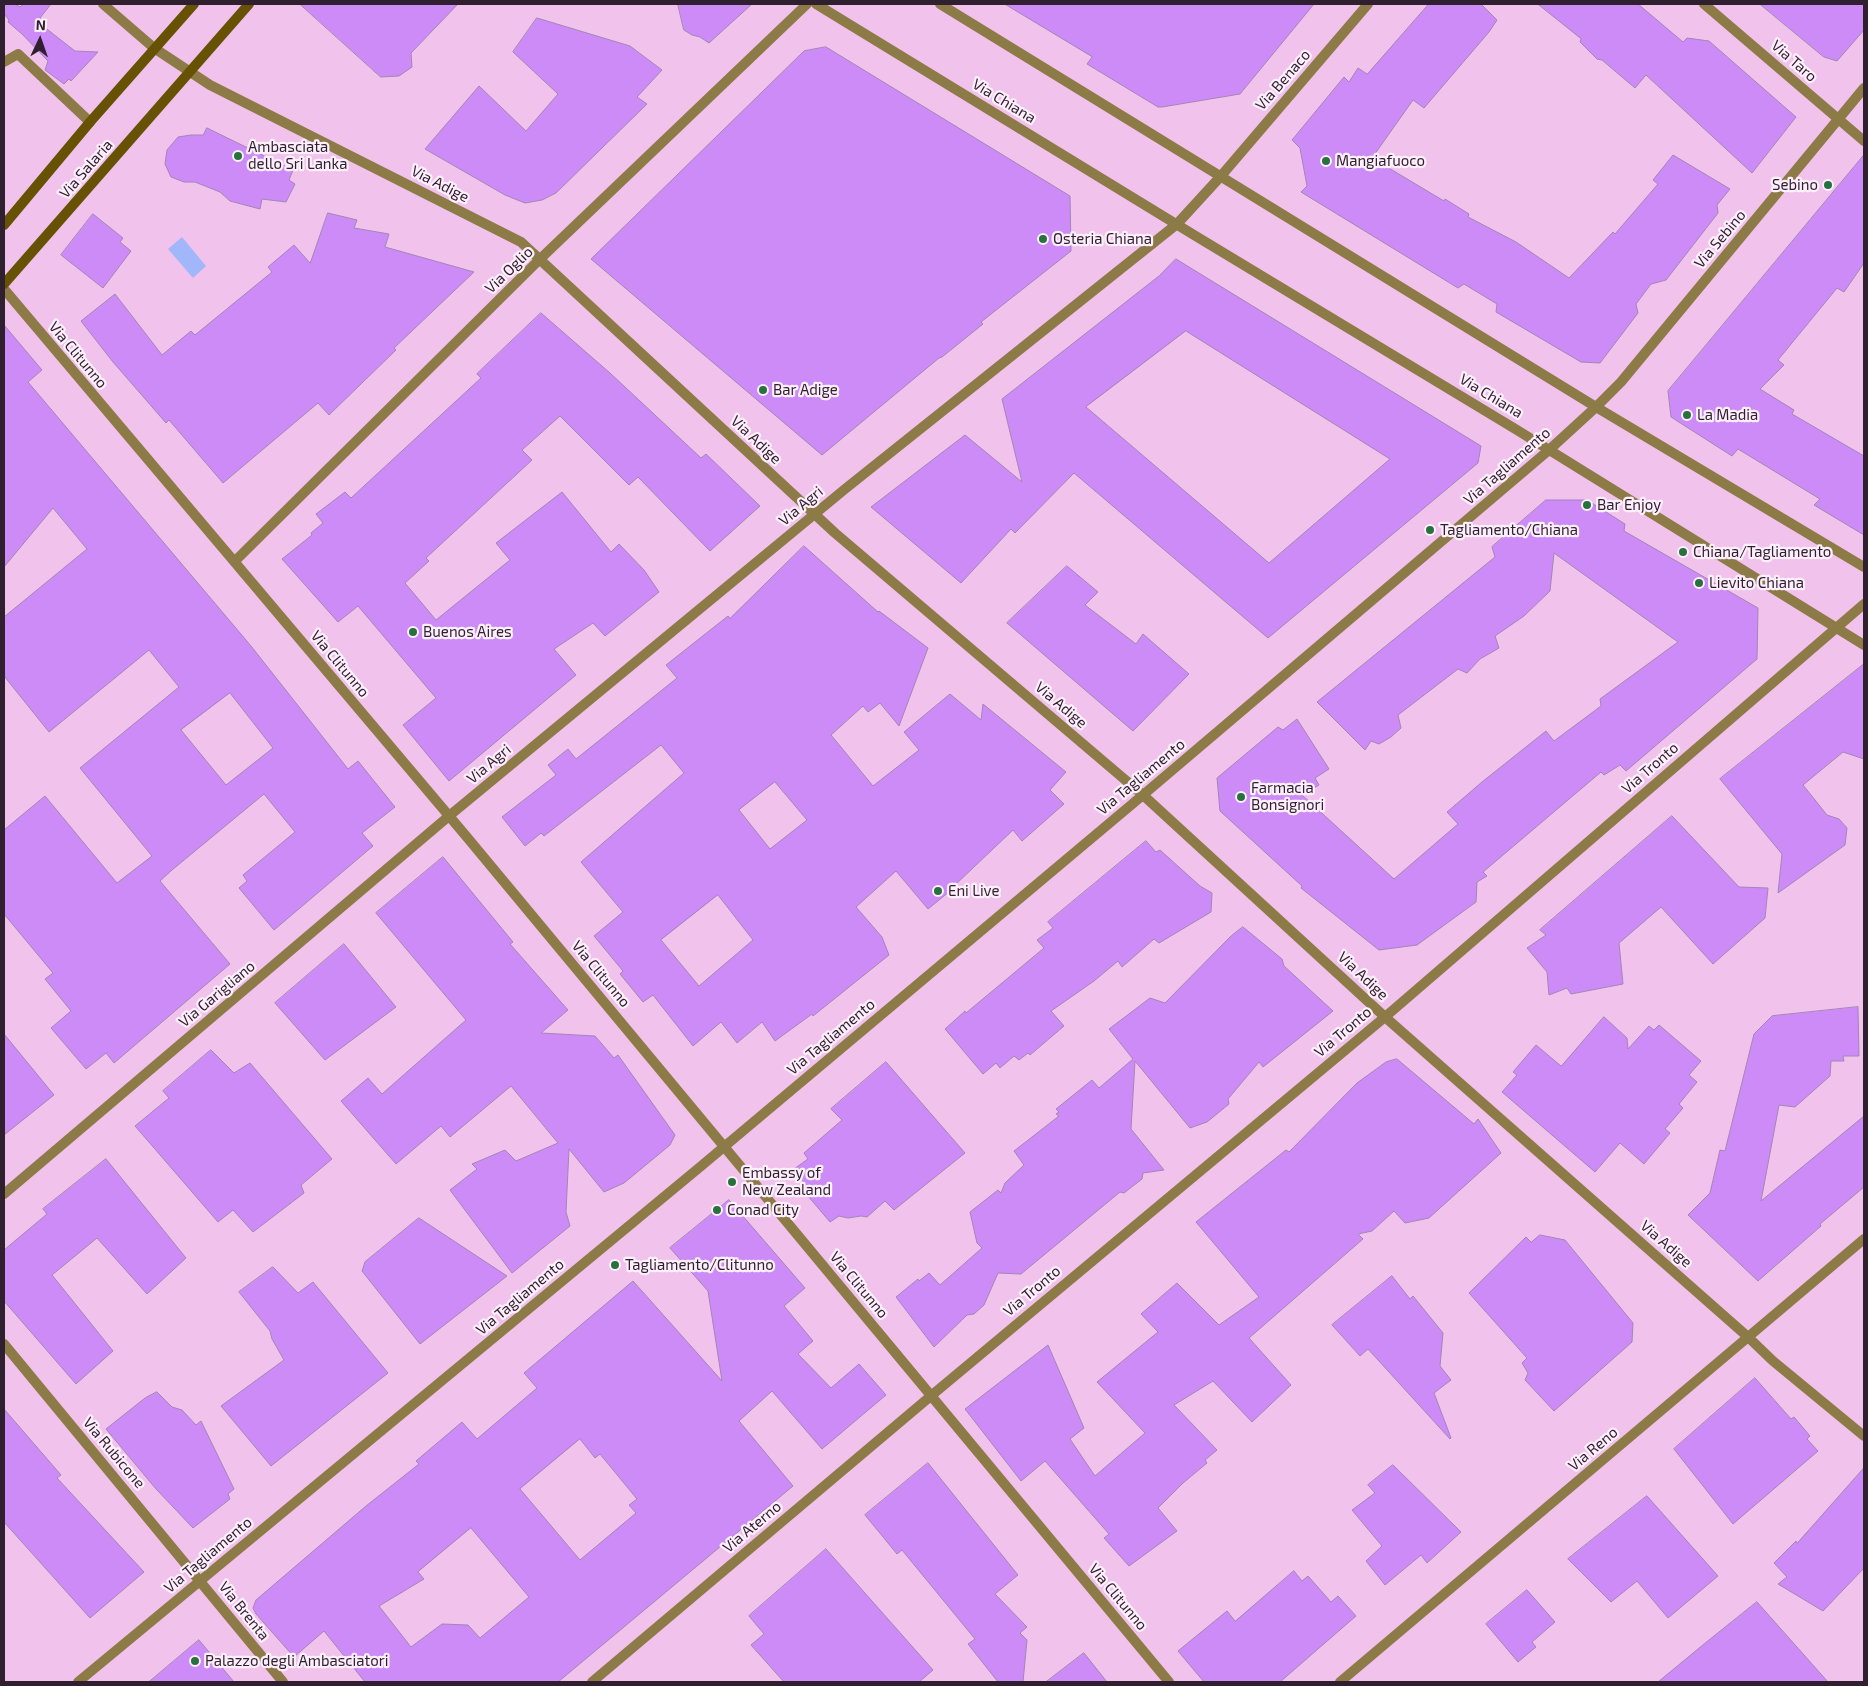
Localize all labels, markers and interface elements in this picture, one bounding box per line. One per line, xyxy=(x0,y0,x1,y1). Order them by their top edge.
north arrow xyxy=(15,15,65,65)
text: N xyxy=(35,16,46,33)
street label: Via Taro xyxy=(1768,36,1820,86)
street label: Via Benaco xyxy=(1252,46,1314,114)
street label: Via Chiana xyxy=(969,75,1039,127)
street label: Via Salaria xyxy=(56,136,116,202)
place label: Ambasciata dello Sri Lanka xyxy=(248,138,347,173)
marker: Ambasciata dello Sri Lanka xyxy=(232,150,244,162)
place label: Mangiafuoco xyxy=(1336,152,1425,170)
marker: Mangiafuoco xyxy=(1320,155,1332,167)
street label: Via Adige xyxy=(408,162,472,206)
place label: Sebino xyxy=(1772,176,1818,194)
marker: Sebino xyxy=(1822,179,1834,191)
street label: Via Sebino xyxy=(1690,206,1750,272)
place label: Osteria Chiana xyxy=(1053,230,1152,248)
marker: Osteria Chiana xyxy=(1037,233,1049,245)
street label: Via Oglio xyxy=(481,243,537,297)
street label: Via Clitunno xyxy=(45,318,111,392)
street label: Via Chiana xyxy=(1456,370,1526,422)
place label: Bar Adige xyxy=(773,381,838,399)
marker: Bar Adige xyxy=(757,384,769,396)
place label: La Madia xyxy=(1697,406,1758,424)
marker: La Madia xyxy=(1681,409,1693,421)
street label: Via Adige xyxy=(727,412,785,468)
street label: Via Tagliamento xyxy=(1460,423,1554,509)
street label: Via Agri xyxy=(775,482,827,530)
place label: Bar Enjoy xyxy=(1597,496,1661,514)
marker: Bar Enjoy xyxy=(1581,499,1593,511)
place label: Tagliamento/Chiana xyxy=(1440,521,1578,539)
marker: Tagliamento/Chiana xyxy=(1424,524,1436,536)
place label: Chiana/Tagliamento xyxy=(1693,543,1831,561)
marker: Chiana/Tagliamento xyxy=(1677,546,1689,558)
place label: Lievito Chiana xyxy=(1709,574,1804,592)
marker: Lievito Chiana xyxy=(1693,577,1705,589)
place label: Buenos Aires xyxy=(423,623,512,641)
marker: Buenos Aires xyxy=(407,626,419,638)
street label: Via Clitunno xyxy=(307,627,373,701)
street label: Via Adige xyxy=(1031,678,1091,732)
street label: Via Tagliamento xyxy=(1094,735,1188,819)
street label: Via Tronto xyxy=(1618,739,1682,797)
street label: Via Agri xyxy=(463,740,515,788)
place label: Farmacia Bonsignori xyxy=(1251,779,1324,814)
marker: Farmacia Bonsignori xyxy=(1235,791,1247,803)
place label: Eni Live xyxy=(948,882,1000,900)
marker: Eni Live xyxy=(932,885,944,897)
street label: Via Clitunno xyxy=(568,937,634,1011)
street label: Via Adige xyxy=(1334,948,1392,1004)
street label: Via Garigliano xyxy=(175,957,259,1031)
street label: Via Tagliamento xyxy=(784,995,878,1079)
street label: Via Tronto xyxy=(1311,1003,1375,1061)
place label: Embassy of New Zealand xyxy=(742,1164,831,1199)
marker: Embassy of New Zealand xyxy=(726,1176,738,1188)
place label: Conad City xyxy=(727,1201,799,1219)
marker: Conad City xyxy=(711,1204,723,1216)
street label: Via Adige xyxy=(1637,1217,1695,1271)
street label: Via Clitunno xyxy=(826,1248,892,1322)
street label: Via Tagliamento xyxy=(473,1255,567,1339)
place label: Tagliamento/Clitunno xyxy=(625,1256,774,1274)
marker: Tagliamento/Clitunno xyxy=(609,1259,621,1271)
street label: Via Tronto xyxy=(1000,1262,1064,1320)
street label: Via Rubicone xyxy=(79,1414,149,1492)
street label: Via Reno xyxy=(1565,1423,1621,1475)
street label: Via Aterno xyxy=(719,1497,785,1557)
street label: Via Tagliamento xyxy=(161,1513,255,1597)
street label: Via Clitunno xyxy=(1085,1560,1151,1634)
street label: Via Brenta xyxy=(215,1578,273,1644)
place label: Palazzo degli Ambasciatori xyxy=(205,1652,389,1670)
marker: Palazzo degli Ambasciatori xyxy=(189,1655,201,1667)

